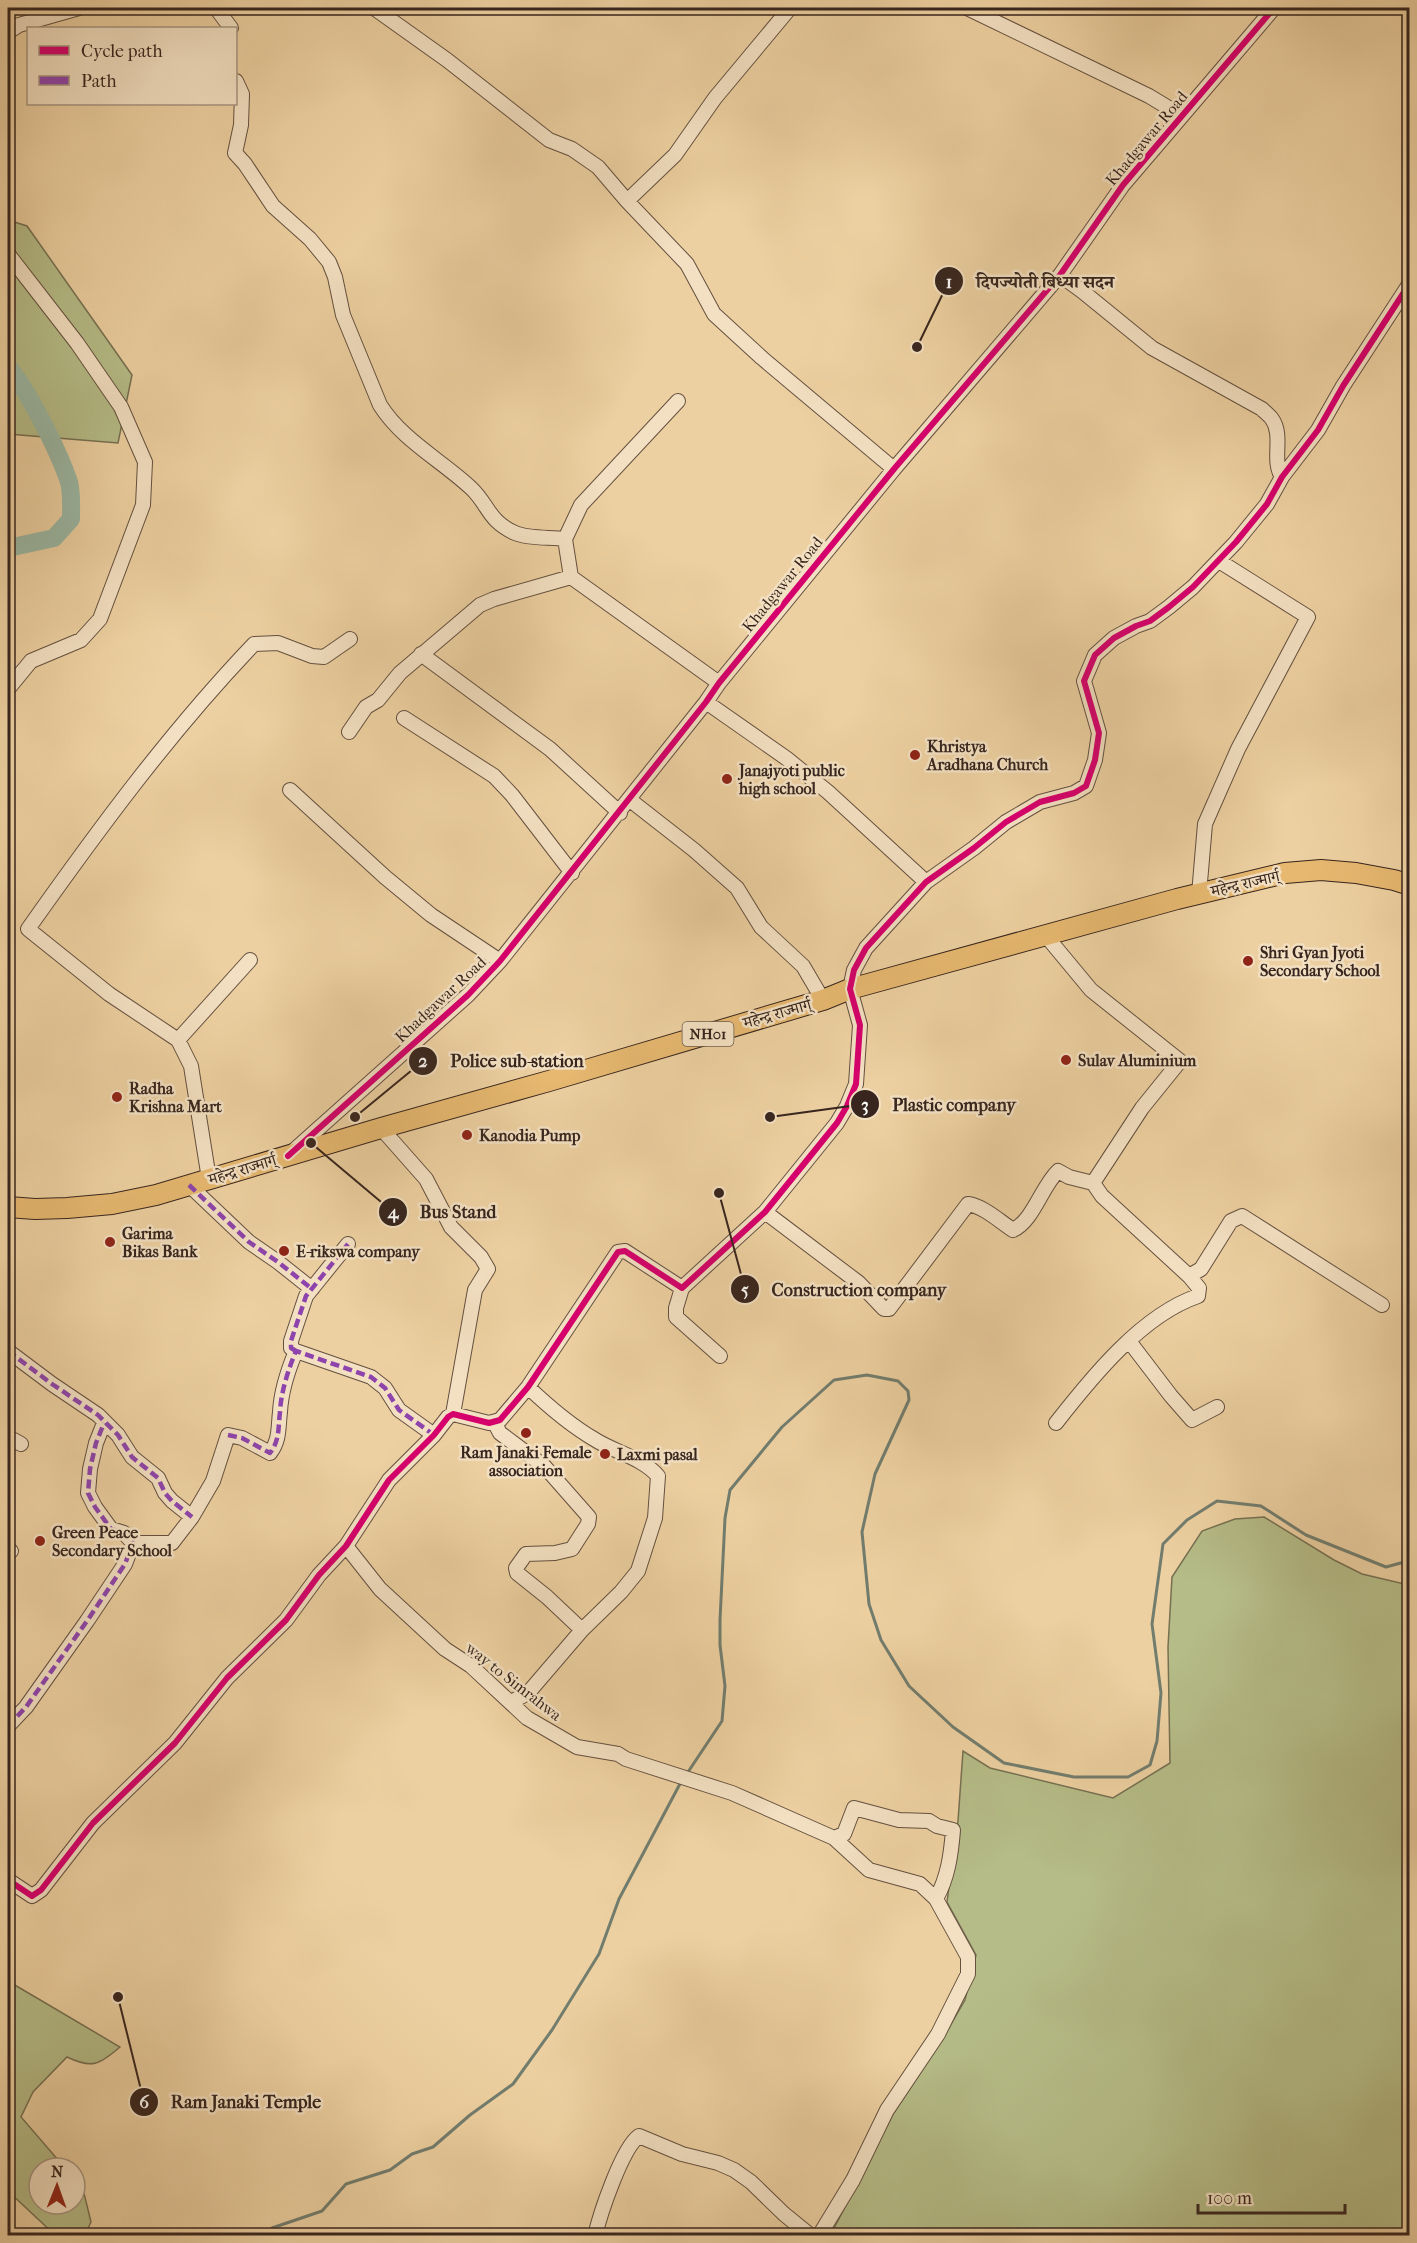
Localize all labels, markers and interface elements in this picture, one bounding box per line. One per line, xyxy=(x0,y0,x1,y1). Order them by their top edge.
legend xyxy=(27,27,237,105)
text: Cycle path xyxy=(81,41,162,62)
text: Path xyxy=(81,71,117,92)
street label: Khadgawar Road xyxy=(1101,87,1192,189)
callout: दिपज्योती बिध्या सदन xyxy=(934,263,1126,299)
text: 1 xyxy=(946,272,952,293)
text: दिपज्योती बिध्या सदन xyxy=(974,272,1116,293)
street label: Khadgawar Road xyxy=(738,533,827,636)
place label: Khristya Aradhana Church xyxy=(926,737,1049,774)
marker: Khristya Aradhana Church xyxy=(908,748,922,762)
place label: Janajyoti public high school xyxy=(737,761,845,799)
marker: Janajyoti public high school xyxy=(720,772,734,786)
street label: महेन्द्र राज्मार्ग् xyxy=(1208,866,1284,902)
place label: Shri Gyan Jyoti Secondary School xyxy=(1260,943,1381,981)
street label: Khadgawar Road xyxy=(391,952,490,1046)
marker: Shri Gyan Jyoti Secondary School xyxy=(1241,954,1255,968)
street label: महेन्द्र राज्मार्ग् xyxy=(740,994,816,1033)
road number: NH01 xyxy=(682,1022,734,1046)
callout: Police sub-station xyxy=(408,1043,596,1079)
text: 2 xyxy=(418,1051,428,1072)
text: Police sub-station xyxy=(450,1051,584,1072)
place label: Sulav Aluminium xyxy=(1078,1051,1197,1070)
marker: Sulav Aluminium xyxy=(1059,1053,1073,1067)
place label: Radha Krishna Mart xyxy=(129,1079,222,1116)
callout: Plastic company xyxy=(850,1086,1027,1122)
marker: Radha Krishna Mart xyxy=(110,1090,124,1104)
text: 3 xyxy=(861,1095,869,1116)
text: Plastic company xyxy=(892,1095,1017,1116)
place label: Kanodia Pump xyxy=(479,1126,581,1146)
marker: Kanodia Pump xyxy=(460,1128,474,1142)
street label: महेन्द्र राज्मार्ग् xyxy=(205,1149,281,1190)
callout: Bus Stand xyxy=(378,1194,509,1230)
text: 4 xyxy=(387,1202,400,1223)
text: Bus Stand xyxy=(420,1202,498,1223)
place label: Garima Bikas Bank xyxy=(122,1224,198,1261)
marker: Garima Bikas Bank xyxy=(103,1235,117,1249)
place label: E-rikswa company xyxy=(296,1242,421,1262)
marker: E-rikswa company xyxy=(277,1244,291,1258)
callout: Construction company xyxy=(730,1271,958,1307)
text: 5 xyxy=(741,1280,749,1301)
text: Construction company xyxy=(772,1280,948,1301)
marker: Ram Janaki Female association xyxy=(519,1426,533,1440)
place label: Ram Janaki Female association xyxy=(460,1443,592,1480)
place label: Laxmi pasal xyxy=(617,1445,698,1465)
marker: Laxmi pasal xyxy=(598,1447,612,1461)
place label: Green Peace Secondary School xyxy=(52,1523,173,1561)
marker: Green Peace Secondary School xyxy=(33,1534,47,1548)
street label: way to Simrahwa xyxy=(461,1637,566,1725)
callout: Ram Janaki Temple xyxy=(129,2084,333,2120)
text: 6 xyxy=(139,2092,150,2113)
text: Ram Janaki Temple xyxy=(171,2092,321,2113)
north arrow xyxy=(27,2156,87,2216)
text: N xyxy=(51,2162,64,2181)
scale bar xyxy=(1198,2177,1345,2215)
text: 100 m xyxy=(1207,2188,1252,2209)

